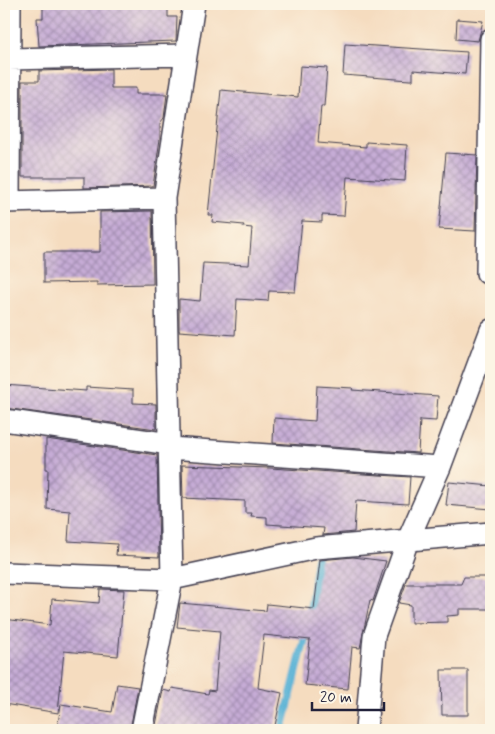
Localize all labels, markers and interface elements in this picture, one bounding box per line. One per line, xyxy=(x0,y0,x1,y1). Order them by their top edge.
scale bar xyxy=(312,679,385,711)
text: 20 m xyxy=(320,688,352,708)

